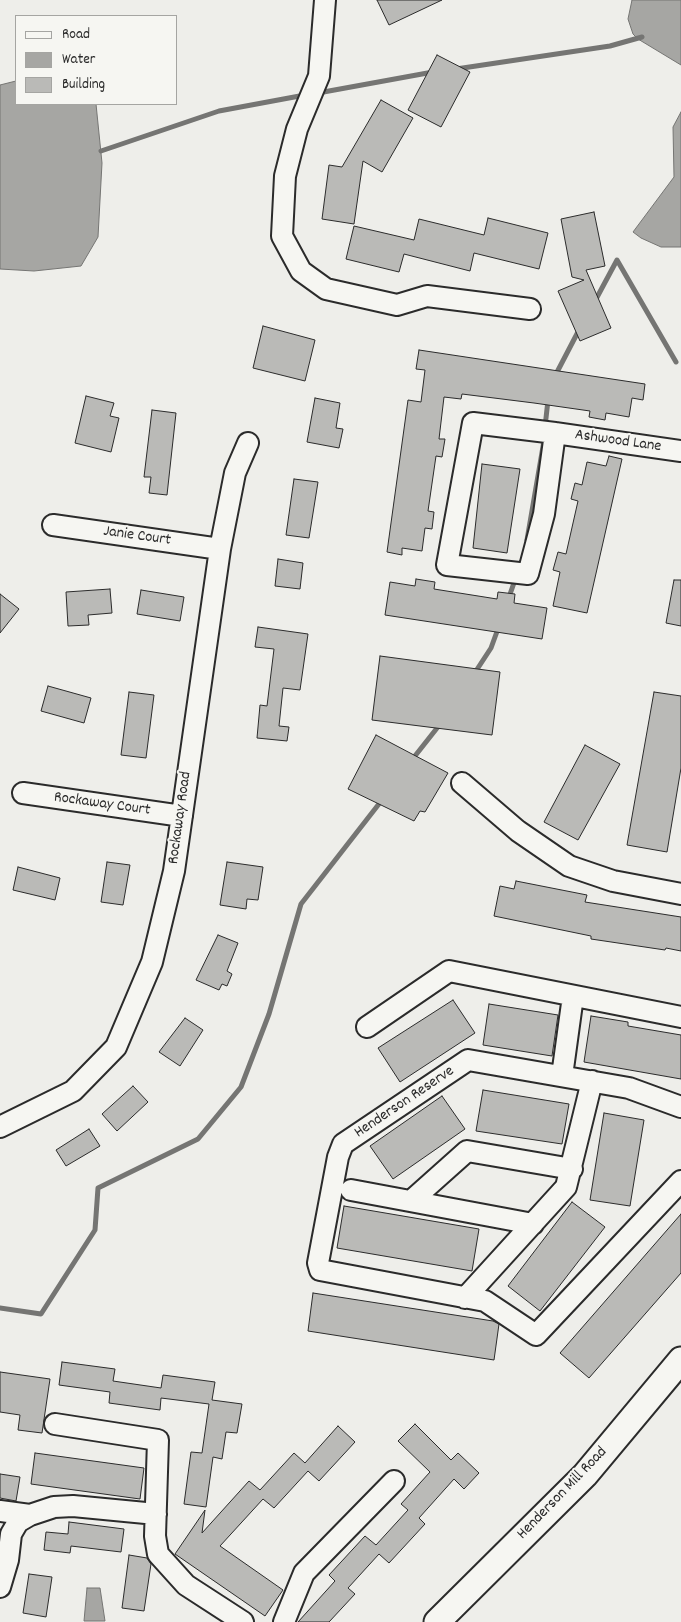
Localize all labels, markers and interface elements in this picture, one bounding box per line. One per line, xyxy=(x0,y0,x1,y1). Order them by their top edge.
legend xyxy=(15,15,178,105)
text: Road xyxy=(62,24,90,46)
text: Water xyxy=(62,49,95,71)
text: Building xyxy=(62,74,105,96)
street label: Ashwood Lane xyxy=(574,426,662,458)
street label: Janie Court xyxy=(102,523,172,551)
street label: Rockaway Road xyxy=(165,770,197,866)
street label: Rockaway Court xyxy=(53,789,151,821)
street label: Henderson Reserve xyxy=(351,1063,459,1143)
street label: Henderson Mill Road xyxy=(514,1444,612,1544)

